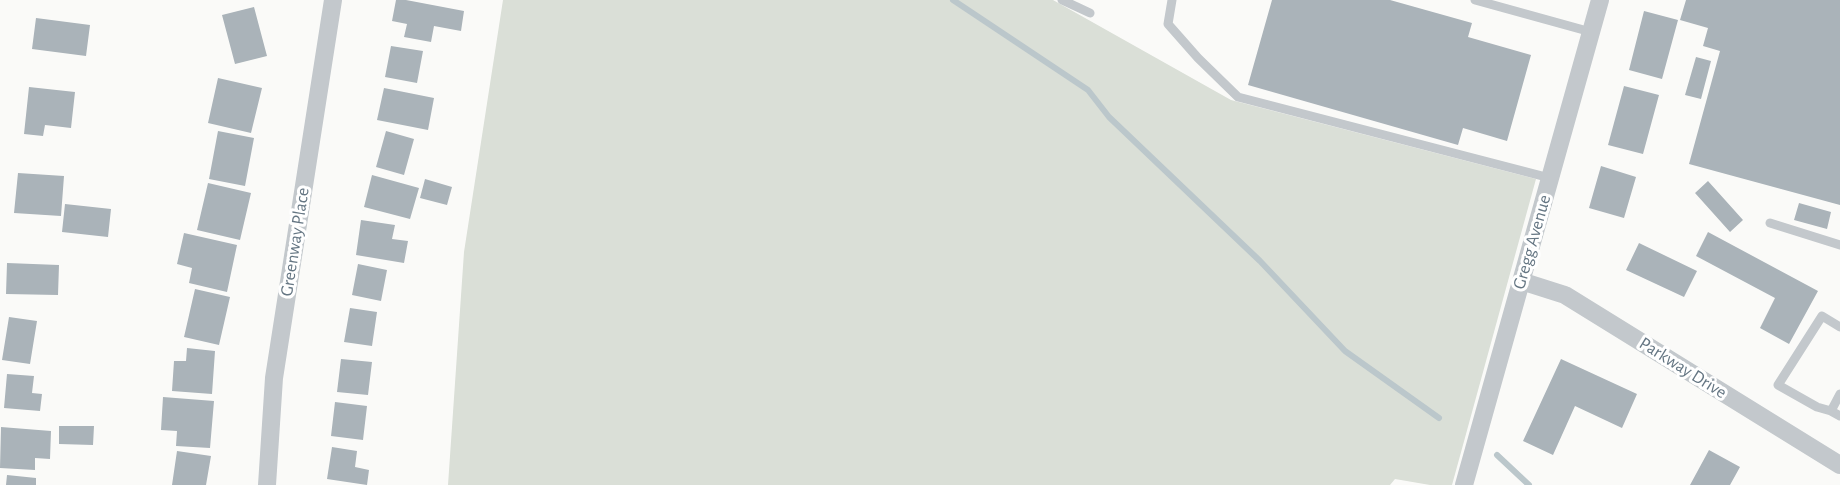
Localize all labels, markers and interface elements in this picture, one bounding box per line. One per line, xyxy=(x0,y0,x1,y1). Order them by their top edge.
street label: Greenway Place xyxy=(276,186,314,298)
street label: Gregg Avenue xyxy=(1508,192,1556,292)
street label: Parkway Drive xyxy=(1635,333,1731,403)

